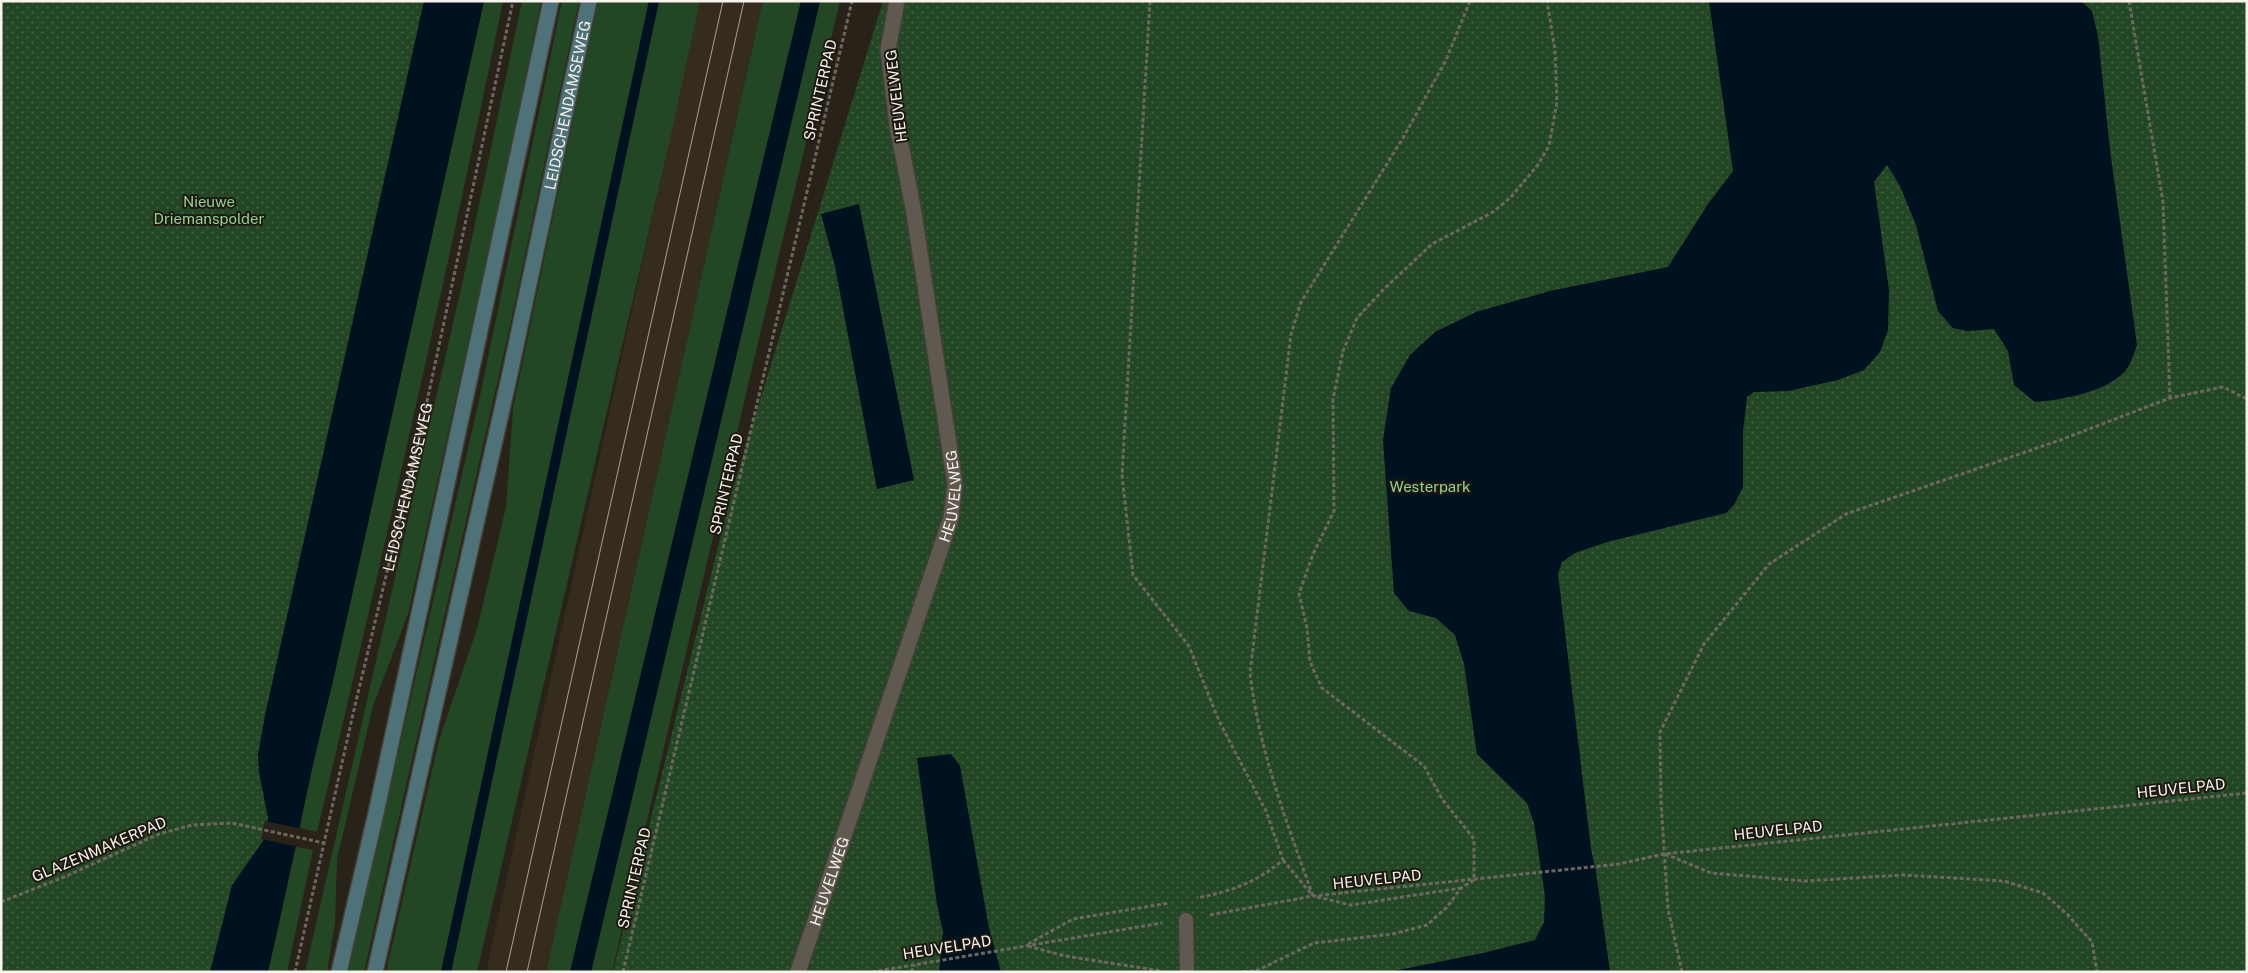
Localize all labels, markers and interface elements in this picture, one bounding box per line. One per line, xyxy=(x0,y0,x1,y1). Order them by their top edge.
street label: LEIDSCHENDAMSEWEG xyxy=(541,19,593,191)
street label: SPRINTERPAD xyxy=(800,38,840,142)
street label: HEUVELWEG xyxy=(882,49,910,143)
park label: Nieuwe Driemanspolder xyxy=(154,193,265,227)
street label: LEIDSCHENDAMSEWEG xyxy=(379,401,435,573)
street label: SPRINTERPAD xyxy=(706,432,746,536)
street label: HEUVELWEG xyxy=(935,449,963,544)
park label: Westerpark xyxy=(1390,478,1470,495)
street label: HEUVELPAD xyxy=(2136,775,2226,801)
street label: GLAZENMAKERPAD xyxy=(29,813,169,885)
street label: HEUVELPAD xyxy=(1733,817,1823,843)
street label: SPRINTERPAD xyxy=(614,826,654,930)
street label: HEUVELWEG xyxy=(806,834,852,928)
street label: HEUVELPAD xyxy=(1332,866,1422,892)
street label: HEUVELPAD xyxy=(902,932,992,962)

